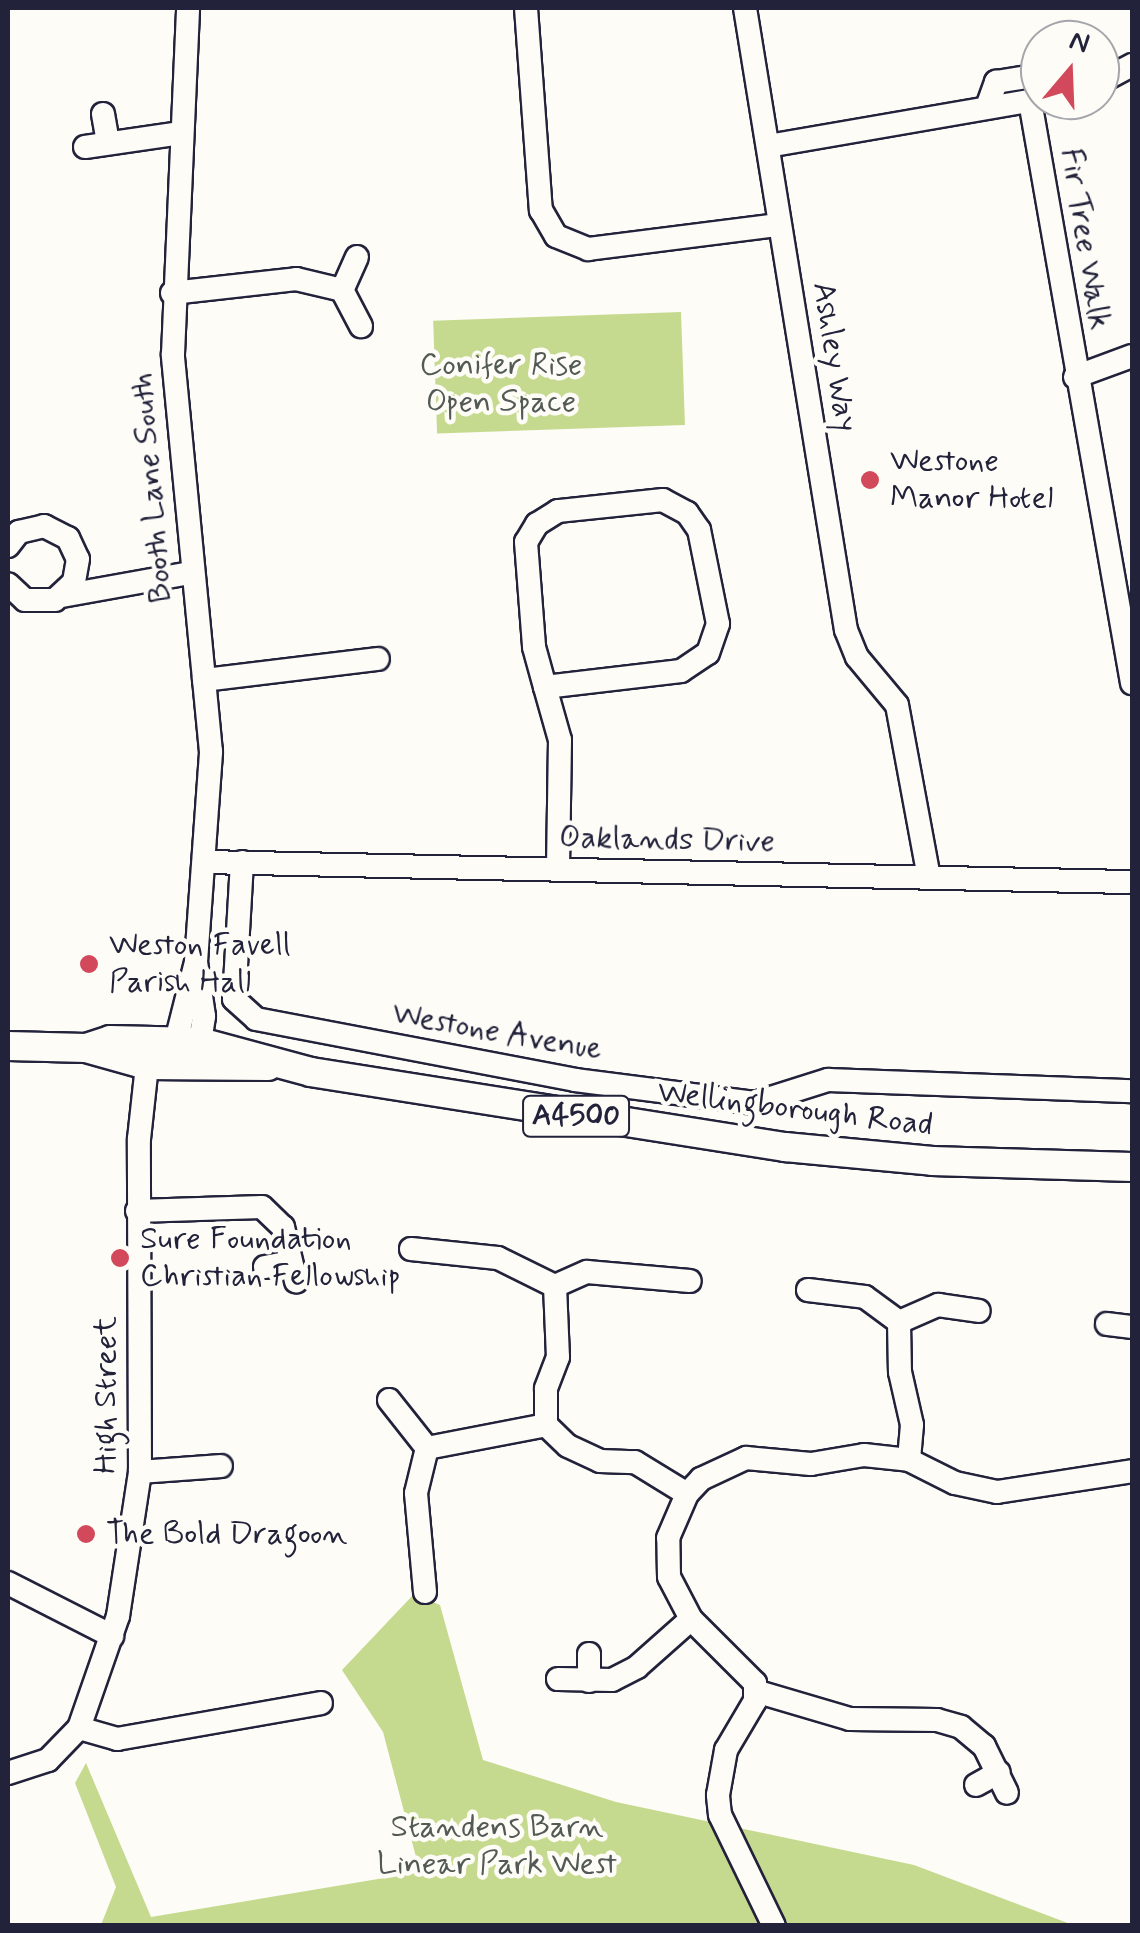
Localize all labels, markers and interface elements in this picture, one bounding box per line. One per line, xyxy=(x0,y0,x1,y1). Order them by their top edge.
north arrow xyxy=(1020,20,1120,120)
text: N xyxy=(1064,23,1094,64)
street label: Fir Tree Walk xyxy=(1052,147,1118,331)
street label: Ashley Way xyxy=(803,276,865,438)
park label: Conifer Rise Open Space xyxy=(418,347,584,422)
street label: Booth Lane South xyxy=(123,373,181,603)
place label: Westone Manor Hotel xyxy=(890,443,1053,518)
marker: Westone Manor Hotel xyxy=(859,469,881,491)
street label: Oaklands Drive xyxy=(560,819,774,861)
place label: Weston Favell Parish Hall xyxy=(109,927,289,1002)
marker: Weston Favell Parish Hall xyxy=(78,953,100,975)
street label: Westone Avenue xyxy=(386,994,608,1070)
street label: Wellingborough Road xyxy=(656,1073,934,1145)
road number: A4500 xyxy=(521,1091,631,1141)
place label: Sure Foundation Christian Fellowship xyxy=(140,1221,400,1296)
marker: Sure Foundation Christian Fellowship xyxy=(109,1247,131,1269)
street label: High Street xyxy=(87,1316,125,1474)
place label: The Bold Dragoon xyxy=(106,1515,339,1553)
marker: The Bold Dragoon xyxy=(75,1523,97,1545)
park label: Standens Barn Linear Park West xyxy=(377,1809,617,1884)

